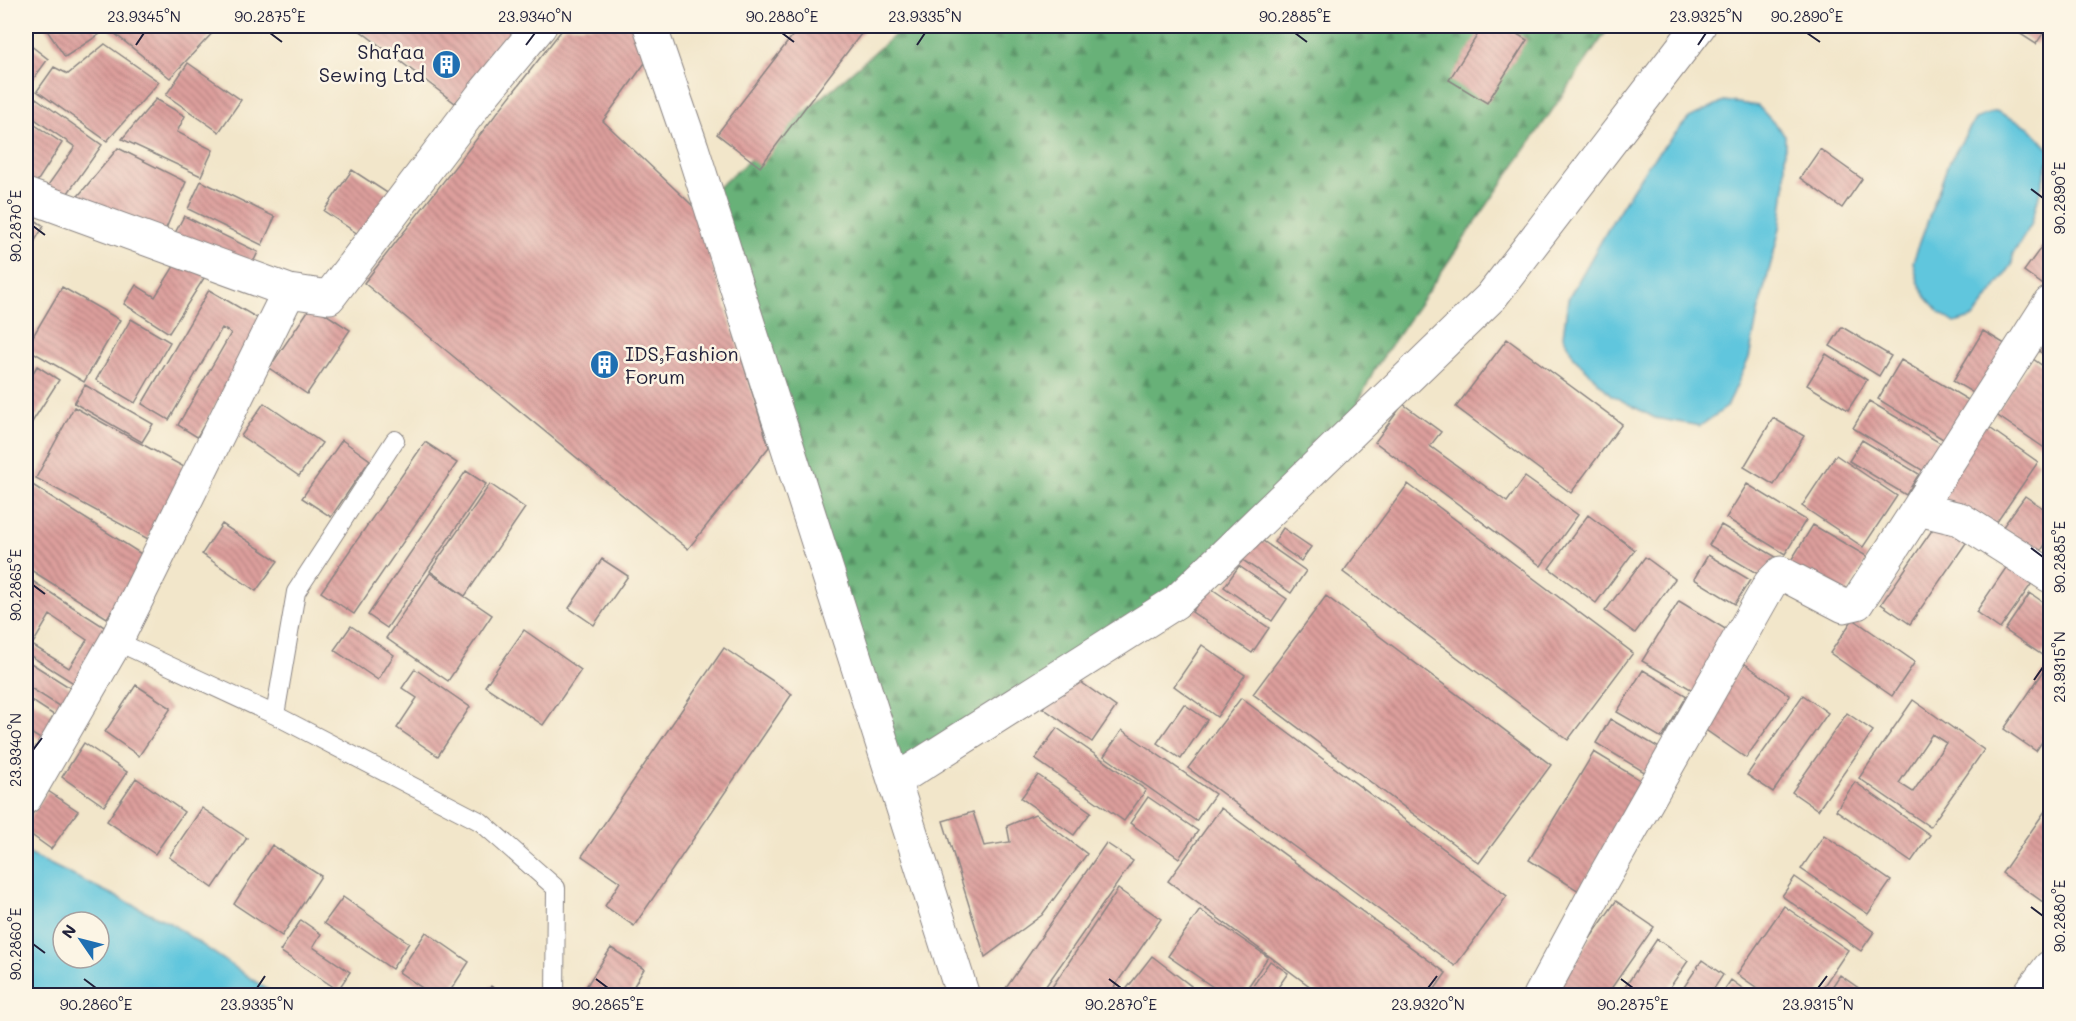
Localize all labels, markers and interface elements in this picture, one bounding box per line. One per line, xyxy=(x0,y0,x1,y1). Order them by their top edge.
text: 23.9345°N xyxy=(107,6,181,26)
text: 90.2875°E xyxy=(234,6,306,26)
text: 23.9340°N xyxy=(498,6,572,26)
text: 90.2880°E xyxy=(746,6,819,26)
text: 23.9335°N xyxy=(888,6,962,26)
text: 90.2885°E xyxy=(1259,6,1331,26)
text: 23.9325°N xyxy=(1669,6,1743,26)
text: 90.2890°E xyxy=(1771,6,1844,26)
place label: Shafaa Sewing Ltd xyxy=(319,38,425,87)
building icon: Shafaa Sewing Ltd xyxy=(430,48,462,80)
text: 90.2890°E xyxy=(2049,161,2069,234)
text: 90.2870°E xyxy=(5,190,25,262)
place label: IDS,Fashion Forum xyxy=(625,340,738,389)
building icon: IDS,Fashion Forum xyxy=(588,349,620,381)
text: 90.2885°E xyxy=(2049,521,2069,593)
text: 90.2865°E xyxy=(5,549,25,621)
text: 23.9315°N xyxy=(2049,631,2069,703)
text: 23.9340°N xyxy=(5,713,25,787)
text: 90.2880°E xyxy=(2049,879,2069,952)
text: 90.2860°E xyxy=(5,907,25,980)
north arrow xyxy=(51,910,111,970)
text: N xyxy=(56,920,80,942)
text: 90.2860°E xyxy=(60,994,133,1014)
text: 23.9335°N xyxy=(220,994,294,1014)
text: 90.2865°E xyxy=(572,994,644,1014)
text: 90.2870°E xyxy=(1085,994,1157,1014)
text: 23.9320°N xyxy=(1391,994,1465,1014)
text: 90.2875°E xyxy=(1597,994,1669,1014)
text: 23.9315°N xyxy=(1782,994,1854,1014)

